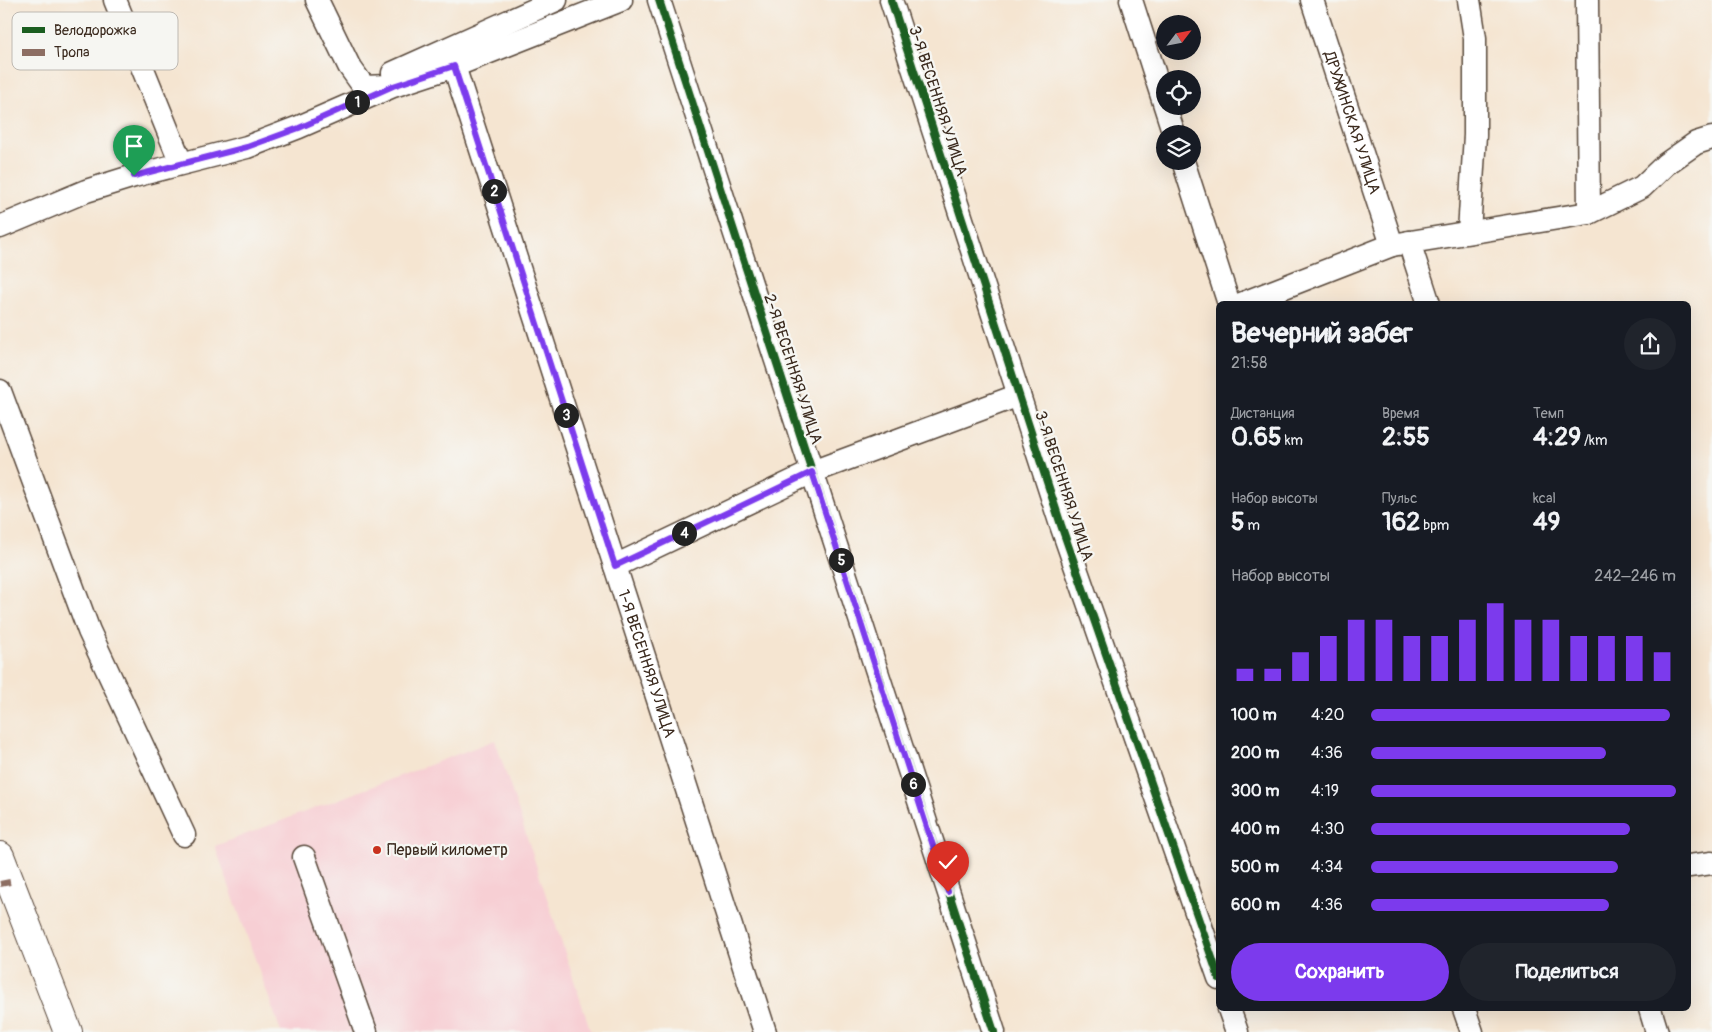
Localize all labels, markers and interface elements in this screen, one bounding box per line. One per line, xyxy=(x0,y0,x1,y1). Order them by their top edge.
legend xyxy=(12,12,178,70)
north arrow xyxy=(1156,15,1201,60)
map controls xyxy=(1156,15,1201,170)
text: Велодорожка xyxy=(54,22,136,39)
street label: 3-Я ВЕСЕННЯЯ УЛИЦА xyxy=(904,23,972,179)
text: Тропа xyxy=(54,44,90,61)
street label: ДРУЖИНСКАЯ УЛИЦА xyxy=(1319,48,1385,197)
button: locate xyxy=(1156,70,1201,115)
pin: 1 xyxy=(344,90,370,114)
text: 1 xyxy=(355,94,360,111)
pin xyxy=(113,125,155,176)
button: layers xyxy=(1156,125,1201,170)
icon: arrive xyxy=(120,132,148,160)
pin: 2 xyxy=(482,178,506,204)
text: 2 xyxy=(491,183,498,200)
street label: 2-Я ВЕСЕННЯЯ УЛИЦА xyxy=(759,291,827,447)
text: Вечерний забег xyxy=(1231,316,1413,351)
button: share xyxy=(1624,318,1676,370)
text: 21:58 xyxy=(1231,353,1267,373)
pin: 3 xyxy=(554,402,578,428)
text: Дистанция xyxy=(1231,405,1295,422)
text: Время xyxy=(1382,405,1419,422)
text: Темп xyxy=(1533,405,1564,422)
text: 3 xyxy=(563,407,570,424)
street label: 3-Я ВЕСЕННЯЯ УЛИЦА xyxy=(1030,408,1098,564)
text: 0.65 xyxy=(1231,422,1282,453)
text: 2:55 xyxy=(1382,422,1430,453)
text: 4:29 xyxy=(1533,422,1581,453)
text: km xyxy=(1282,432,1303,449)
text: /km xyxy=(1581,432,1607,449)
text: Набор высоты xyxy=(1231,490,1318,507)
text: Пульс xyxy=(1382,490,1417,507)
text: kcal xyxy=(1533,490,1556,507)
text: 5 xyxy=(1231,507,1245,538)
text: 162 xyxy=(1382,507,1420,538)
text: 49 xyxy=(1533,507,1560,538)
text: m xyxy=(1245,517,1260,534)
text: bpm xyxy=(1420,517,1449,534)
pin: 4 xyxy=(672,520,696,546)
text: 4 xyxy=(680,525,689,542)
pin: 5 xyxy=(828,548,854,572)
text: 5 xyxy=(838,552,845,569)
text: Набор высоты xyxy=(1231,566,1330,586)
text: 242–246 m xyxy=(1594,566,1676,586)
street label: 1-Я ВЕСЕННЯЯ УЛИЦА xyxy=(613,587,680,740)
text: 100 m xyxy=(1231,705,1277,725)
text: 4:20 xyxy=(1311,705,1344,725)
text: 200 m xyxy=(1231,743,1279,763)
text: 4:36 xyxy=(1311,743,1343,763)
pin: 6 xyxy=(900,772,926,796)
text: 6 xyxy=(909,776,918,793)
text: 300 m xyxy=(1231,781,1279,801)
text: 4:19 xyxy=(1311,781,1339,801)
text: 400 m xyxy=(1231,819,1280,839)
text: 4:30 xyxy=(1311,819,1344,839)
place label: Первый километр xyxy=(387,840,508,860)
pin xyxy=(927,841,969,892)
marker: Первый километр xyxy=(371,844,383,856)
icon: check xyxy=(934,848,962,876)
text: 500 m xyxy=(1231,857,1279,877)
text: 4:34 xyxy=(1311,857,1343,877)
text: 600 m xyxy=(1231,895,1280,915)
text: 4:36 xyxy=(1311,895,1343,915)
button: Сохранить xyxy=(1231,943,1449,1001)
button: Поделиться xyxy=(1459,943,1676,1001)

